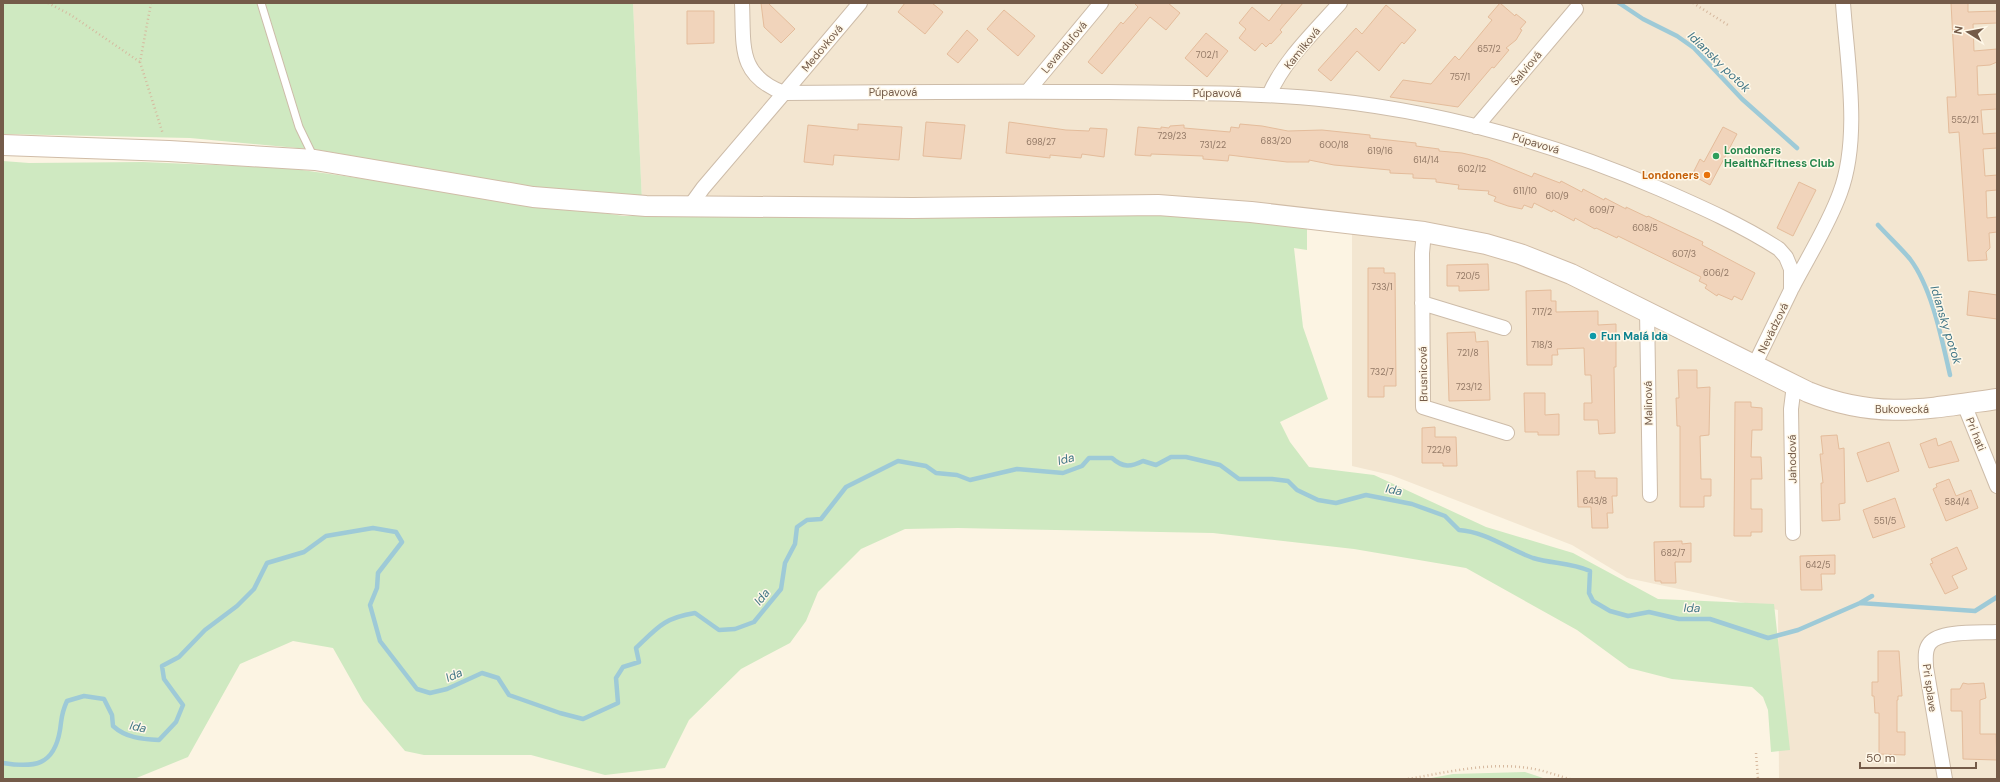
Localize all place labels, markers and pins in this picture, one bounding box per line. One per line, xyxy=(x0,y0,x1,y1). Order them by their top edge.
place label: Londoners Health&Fitness Club xyxy=(1724,143,1835,170)
marker: Londoners Health&Fitness Club xyxy=(1711,151,1721,161)
place label: Londoners xyxy=(1642,168,1699,182)
marker: Londoners xyxy=(1702,170,1712,180)
place label: Fun Malá Ida xyxy=(1601,329,1668,343)
marker: Fun Malá Ida xyxy=(1588,331,1598,341)

